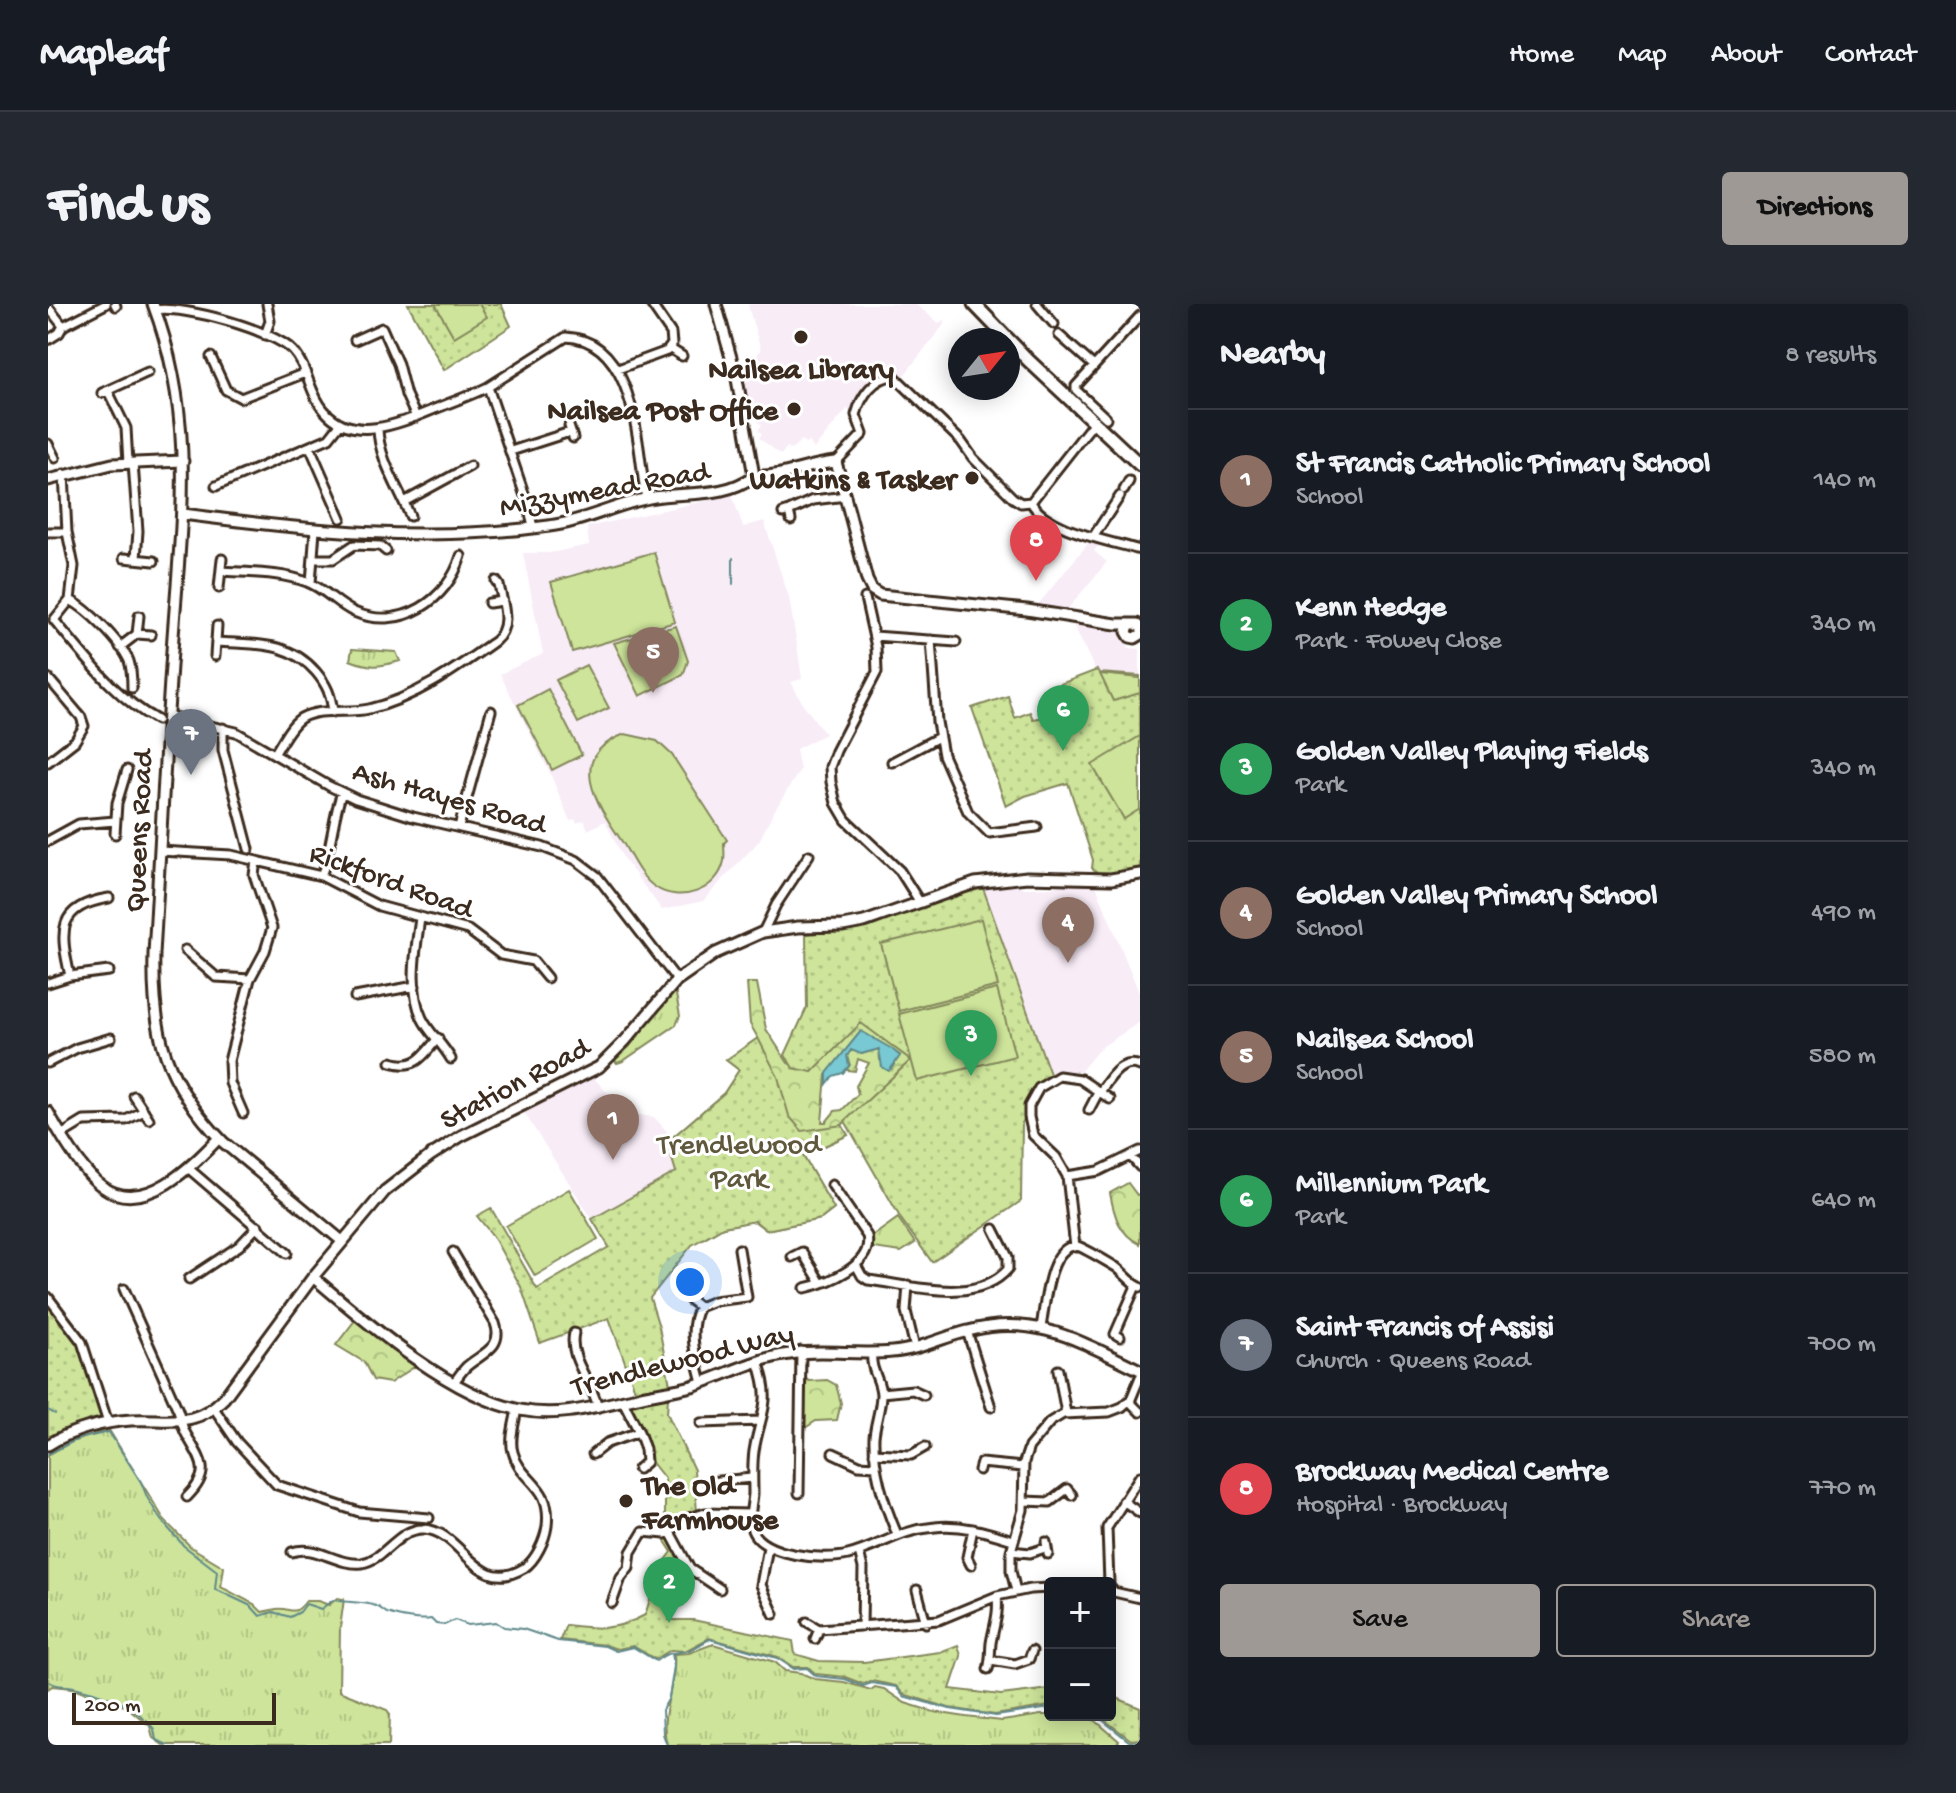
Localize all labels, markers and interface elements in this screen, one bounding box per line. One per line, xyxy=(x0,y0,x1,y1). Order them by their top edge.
text: Mapleaf xyxy=(40,33,167,77)
text: Home xyxy=(1509,39,1574,72)
text: Map xyxy=(1618,39,1667,72)
text: About xyxy=(1711,39,1781,72)
text: Contact xyxy=(1825,39,1916,72)
button: Directions xyxy=(1722,172,1908,245)
text: Find us xyxy=(48,175,208,241)
marker: Nailsea Library xyxy=(792,328,810,346)
north arrow xyxy=(948,328,1020,400)
text: Nearby xyxy=(1220,336,1325,376)
text: 8 results xyxy=(1785,341,1876,372)
place label: Nailsea Library xyxy=(708,355,894,390)
place label: Nailsea Post Office xyxy=(547,396,780,431)
marker: Nailsea Post Office xyxy=(785,400,803,418)
text: St Francis Catholic Primary School xyxy=(1296,448,1710,483)
street label: Mizzymead Road xyxy=(497,455,715,527)
place label: Watkins & Tasker xyxy=(749,465,959,500)
text: 1 xyxy=(1241,466,1251,497)
text: 140 m xyxy=(1814,466,1876,497)
marker: Watkins & Tasker xyxy=(963,469,981,487)
text: School xyxy=(1296,483,1364,514)
pin: 8 xyxy=(1010,515,1062,581)
text: Kenn Hedge xyxy=(1296,592,1446,627)
text: 2 xyxy=(1240,610,1252,641)
text: 340 m xyxy=(1811,610,1876,641)
pin: 5 xyxy=(627,627,679,693)
text: Park · Fowey Close xyxy=(1296,627,1502,658)
pin: 6 xyxy=(1037,685,1089,751)
pin: 7 xyxy=(165,709,217,775)
text: Golden Valley Playing Fields xyxy=(1296,736,1648,771)
street label: Queens Road xyxy=(120,746,163,914)
text: 3 xyxy=(1239,754,1253,785)
text: 340 m xyxy=(1811,754,1876,785)
street label: Ash Hayes Road xyxy=(348,756,552,845)
text: Park xyxy=(1296,771,1346,802)
street label: Rickford Road xyxy=(304,837,479,930)
text: Golden Valley Primary School xyxy=(1296,880,1658,915)
pin: 4 xyxy=(1042,897,1094,963)
text: 4 xyxy=(1240,898,1252,929)
text: 490 m xyxy=(1811,898,1876,929)
text: School xyxy=(1296,915,1364,946)
pin: 3 xyxy=(945,1010,997,1076)
text: Nailsea School xyxy=(1296,1024,1474,1059)
street label: Station Road xyxy=(435,1031,599,1140)
text: 5 xyxy=(1239,1042,1253,1073)
text: 580 m xyxy=(1809,1042,1876,1073)
text: School xyxy=(1296,1059,1364,1090)
pin: 1 xyxy=(587,1094,639,1160)
park label: Trendlewood Park xyxy=(655,1130,823,1199)
text: Millennium Park xyxy=(1296,1168,1487,1203)
text: 6 xyxy=(1239,1186,1253,1217)
text: 640 m xyxy=(1811,1186,1876,1217)
text: Park xyxy=(1296,1203,1346,1234)
your location xyxy=(670,1262,710,1302)
text: Saint Francis of Assisi xyxy=(1296,1312,1554,1347)
street label: Trendlewood Way xyxy=(567,1318,798,1407)
text: 7 xyxy=(1239,1330,1253,1361)
text: 700 m xyxy=(1808,1330,1876,1361)
text: Church · Queens Road xyxy=(1296,1347,1530,1378)
text: Brockway Medical Centre xyxy=(1296,1456,1608,1491)
place label: The Old Farmhouse xyxy=(640,1471,780,1540)
text: 8 xyxy=(1239,1474,1253,1505)
text: 770 m xyxy=(1810,1474,1876,1505)
text: Hospital · Brockway xyxy=(1296,1491,1507,1522)
marker: The Old Farmhouse xyxy=(617,1492,635,1510)
pin: 2 xyxy=(643,1557,695,1623)
map controls xyxy=(1044,1577,1116,1721)
button: + xyxy=(1044,1577,1116,1649)
button: Save xyxy=(1220,1584,1540,1657)
button: Share xyxy=(1556,1584,1876,1657)
button: − xyxy=(1044,1649,1116,1721)
scale bar xyxy=(72,1689,276,1725)
text: 200 m xyxy=(84,1694,141,1720)

